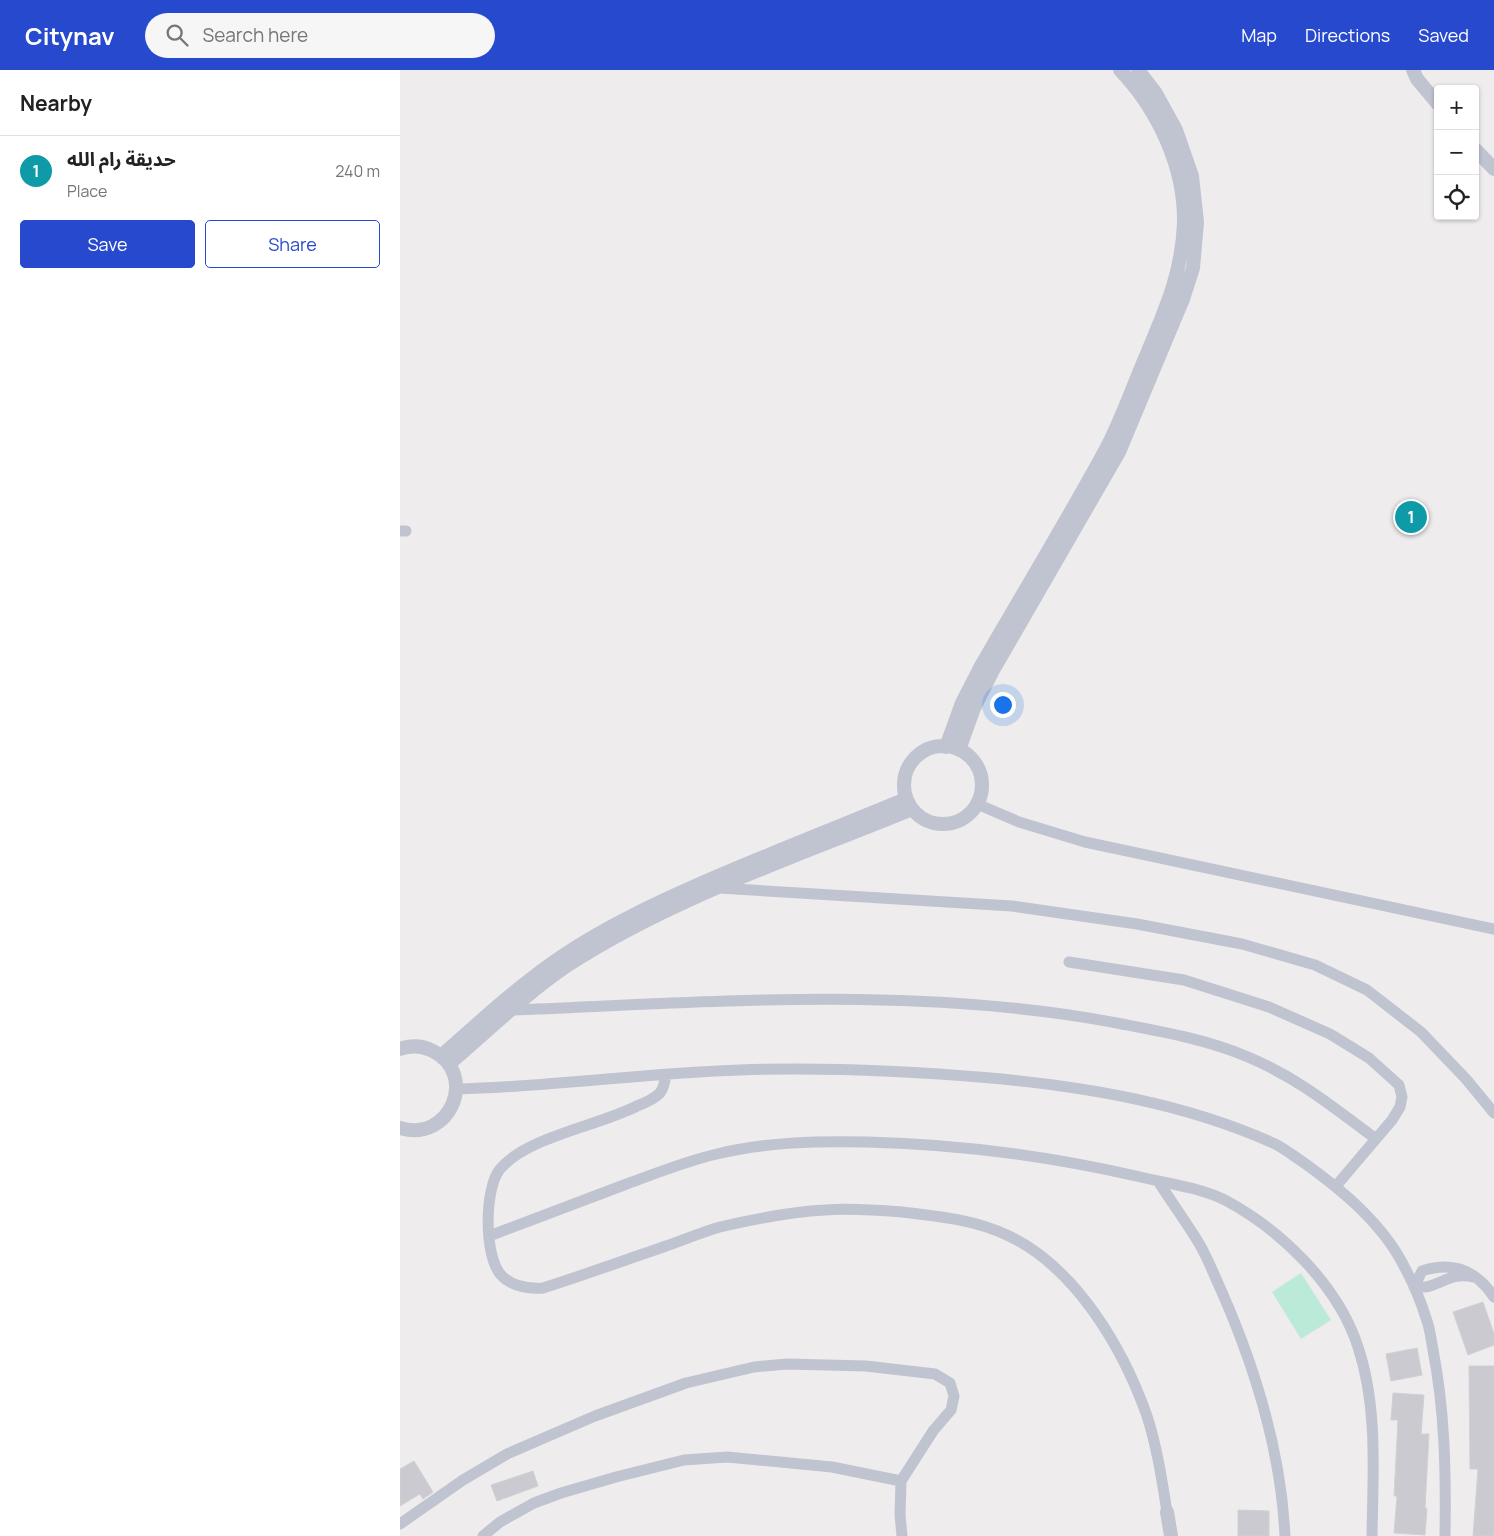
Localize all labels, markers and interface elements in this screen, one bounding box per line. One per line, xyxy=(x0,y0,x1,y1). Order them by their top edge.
search box xyxy=(145,13,495,58)
text: Citynav xyxy=(25,19,115,52)
icon: search xyxy=(163,21,191,49)
text: Search here xyxy=(203,22,308,48)
text: Map xyxy=(1241,23,1277,47)
text: Directions xyxy=(1305,23,1390,47)
text: Saved xyxy=(1418,23,1469,47)
map controls xyxy=(1434,85,1479,220)
button: + xyxy=(1434,85,1479,130)
text: Nearby xyxy=(20,89,92,117)
button: − xyxy=(1434,130,1479,175)
text: حديقة رام الله xyxy=(67,146,176,172)
text: 1 xyxy=(32,160,40,182)
text: 240 m xyxy=(335,160,380,182)
button: locate xyxy=(1434,175,1479,220)
text: Place xyxy=(67,180,107,202)
button: Save xyxy=(20,220,195,268)
button: Share xyxy=(205,220,380,268)
pin: 1 xyxy=(1395,498,1427,536)
your location xyxy=(990,692,1016,718)

